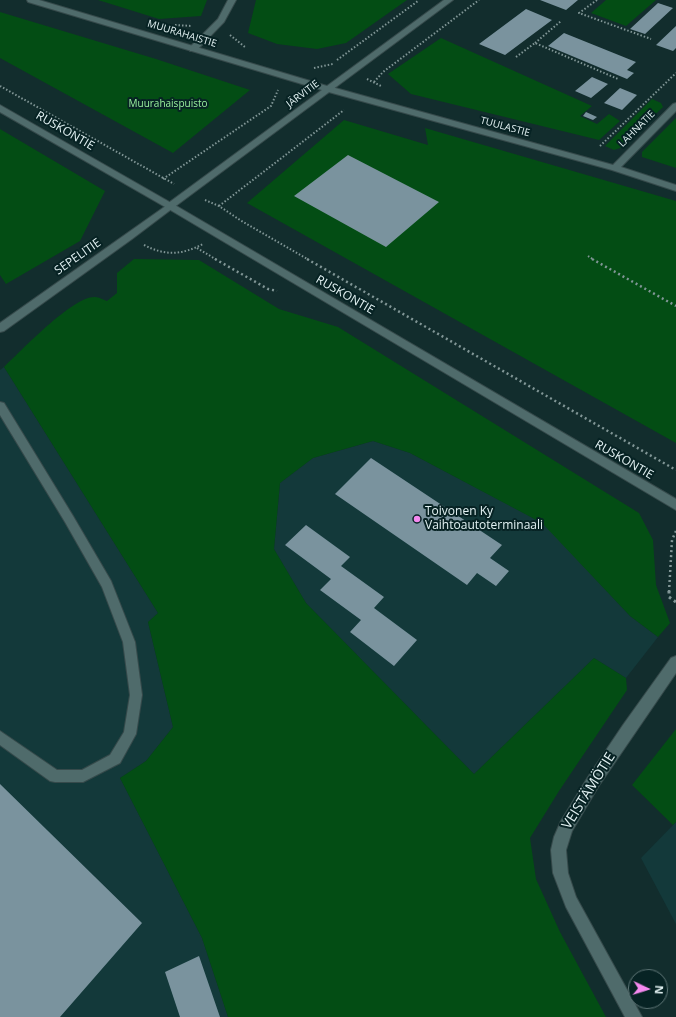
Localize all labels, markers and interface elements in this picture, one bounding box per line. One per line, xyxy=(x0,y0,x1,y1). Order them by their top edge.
street label: MUURAHAISTIE xyxy=(146,18,218,50)
street label: JÄRVITIE xyxy=(284,78,322,110)
park label: Muurahaispuisto xyxy=(128,98,208,110)
street label: RUSKONTIE xyxy=(33,108,97,154)
street label: LAHNATIE xyxy=(616,108,658,150)
street label: TUULASTIE xyxy=(479,115,531,139)
street label: SEPELITIE xyxy=(52,236,104,278)
street label: RUSKONTIE xyxy=(313,272,377,318)
street label: RUSKONTIE xyxy=(592,437,656,483)
place label: Toivonen Ky Vaihtoautoterminaali xyxy=(425,505,543,533)
marker: Toivonen Ky Vaihtoautoterminaali xyxy=(412,514,422,524)
street label: VEISTÄMÖTIE xyxy=(559,750,619,832)
north arrow xyxy=(628,969,668,1009)
text: N xyxy=(652,985,667,995)

